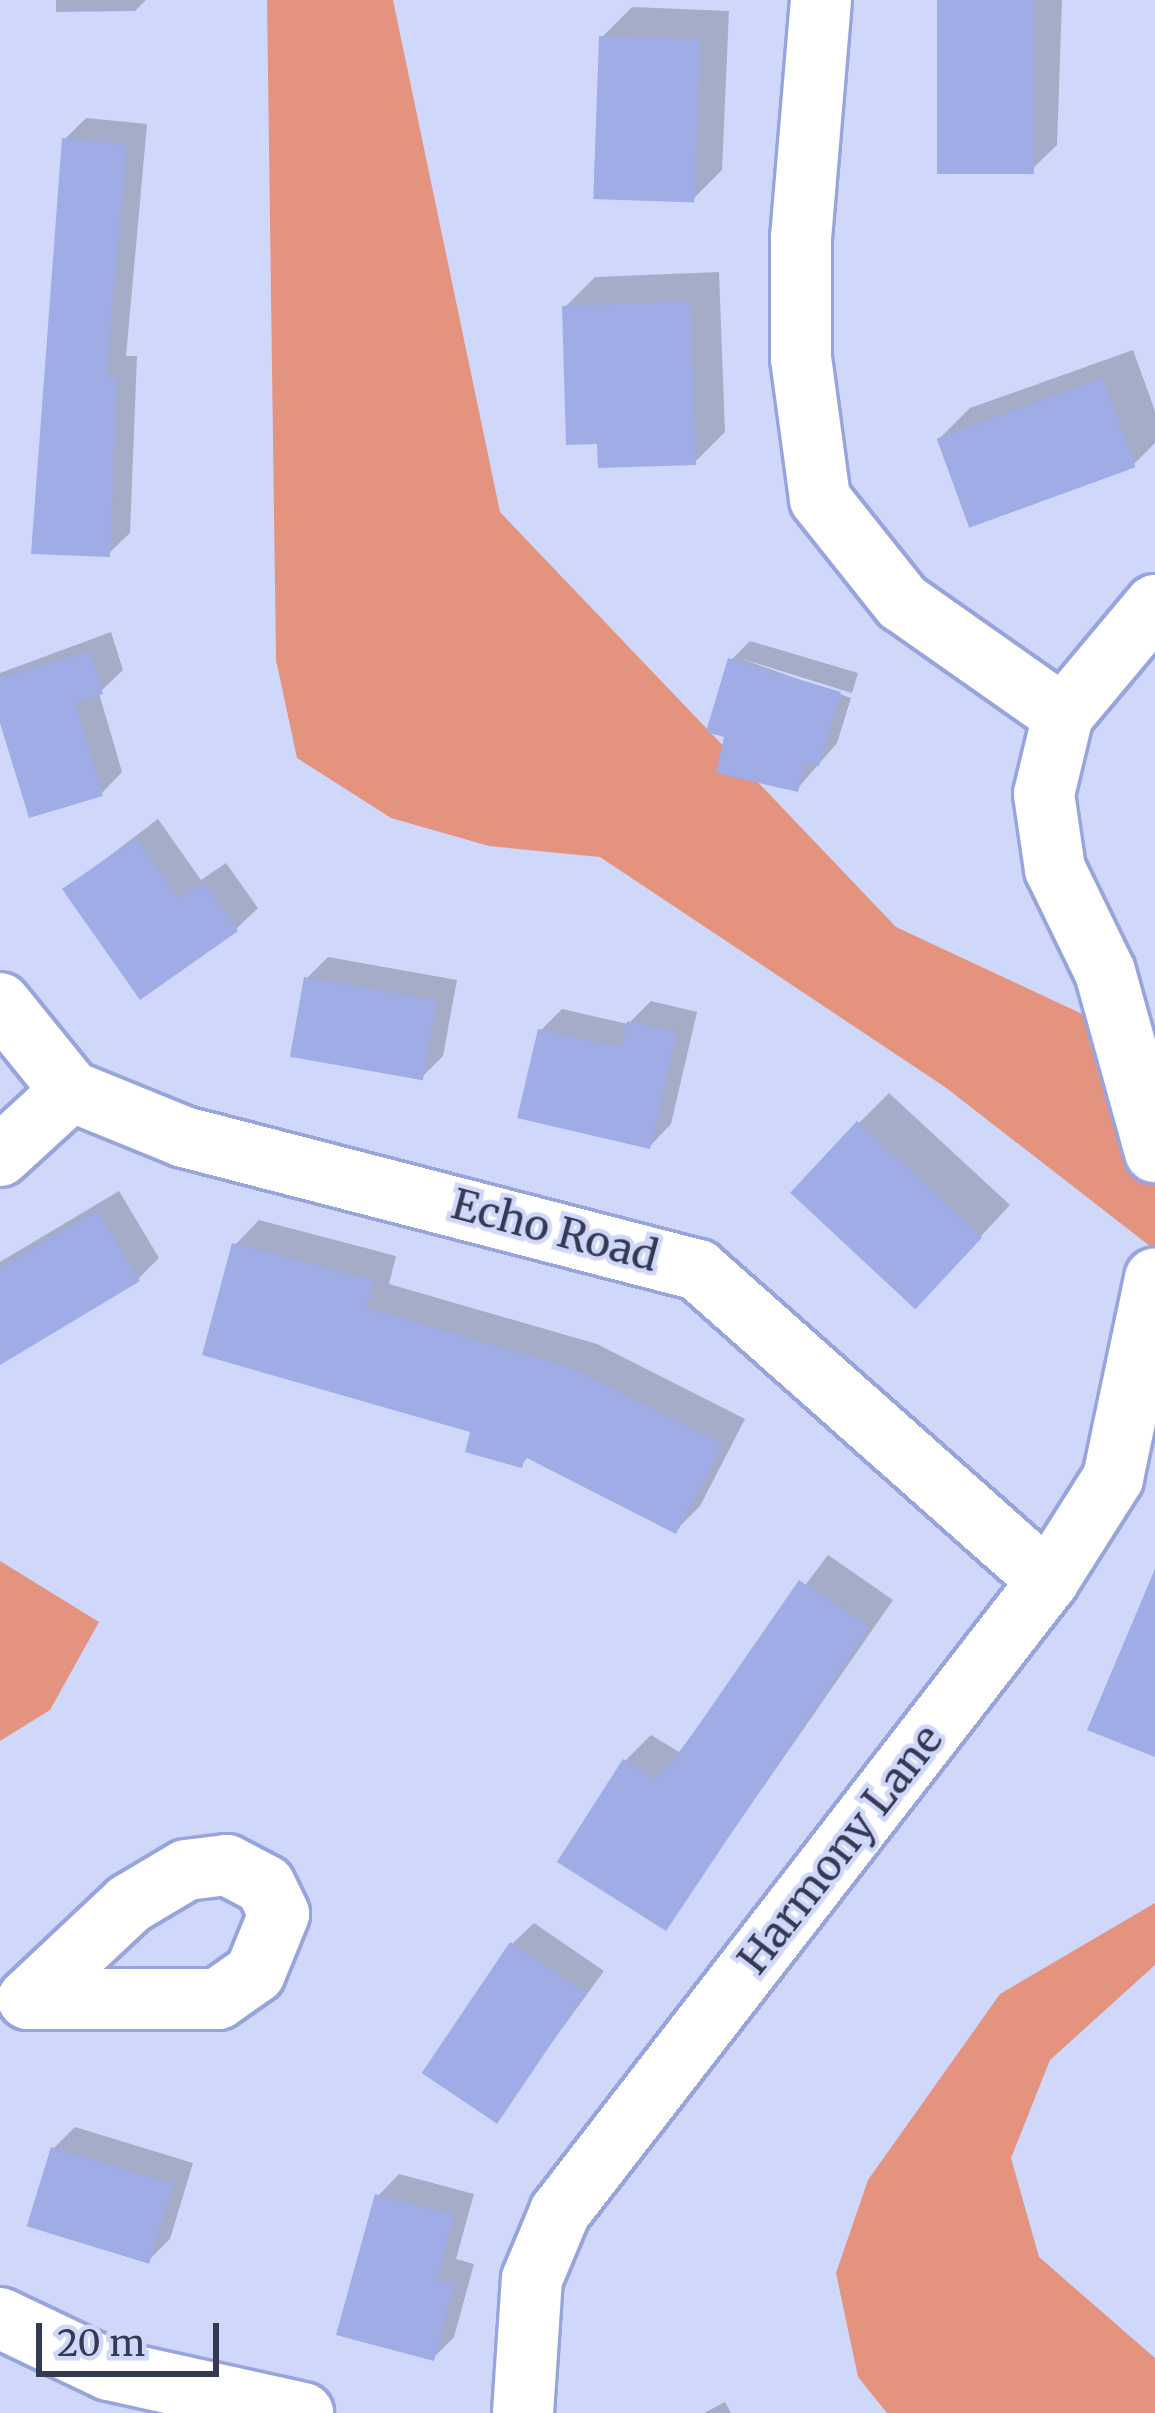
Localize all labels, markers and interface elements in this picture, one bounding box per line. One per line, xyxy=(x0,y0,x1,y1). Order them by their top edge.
street label: Echo Road xyxy=(446,1178,664,1282)
street label: Harmony Lane xyxy=(727,1715,953,1983)
scale bar xyxy=(42,2299,225,2373)
text: 20 m xyxy=(57,2321,145,2366)

